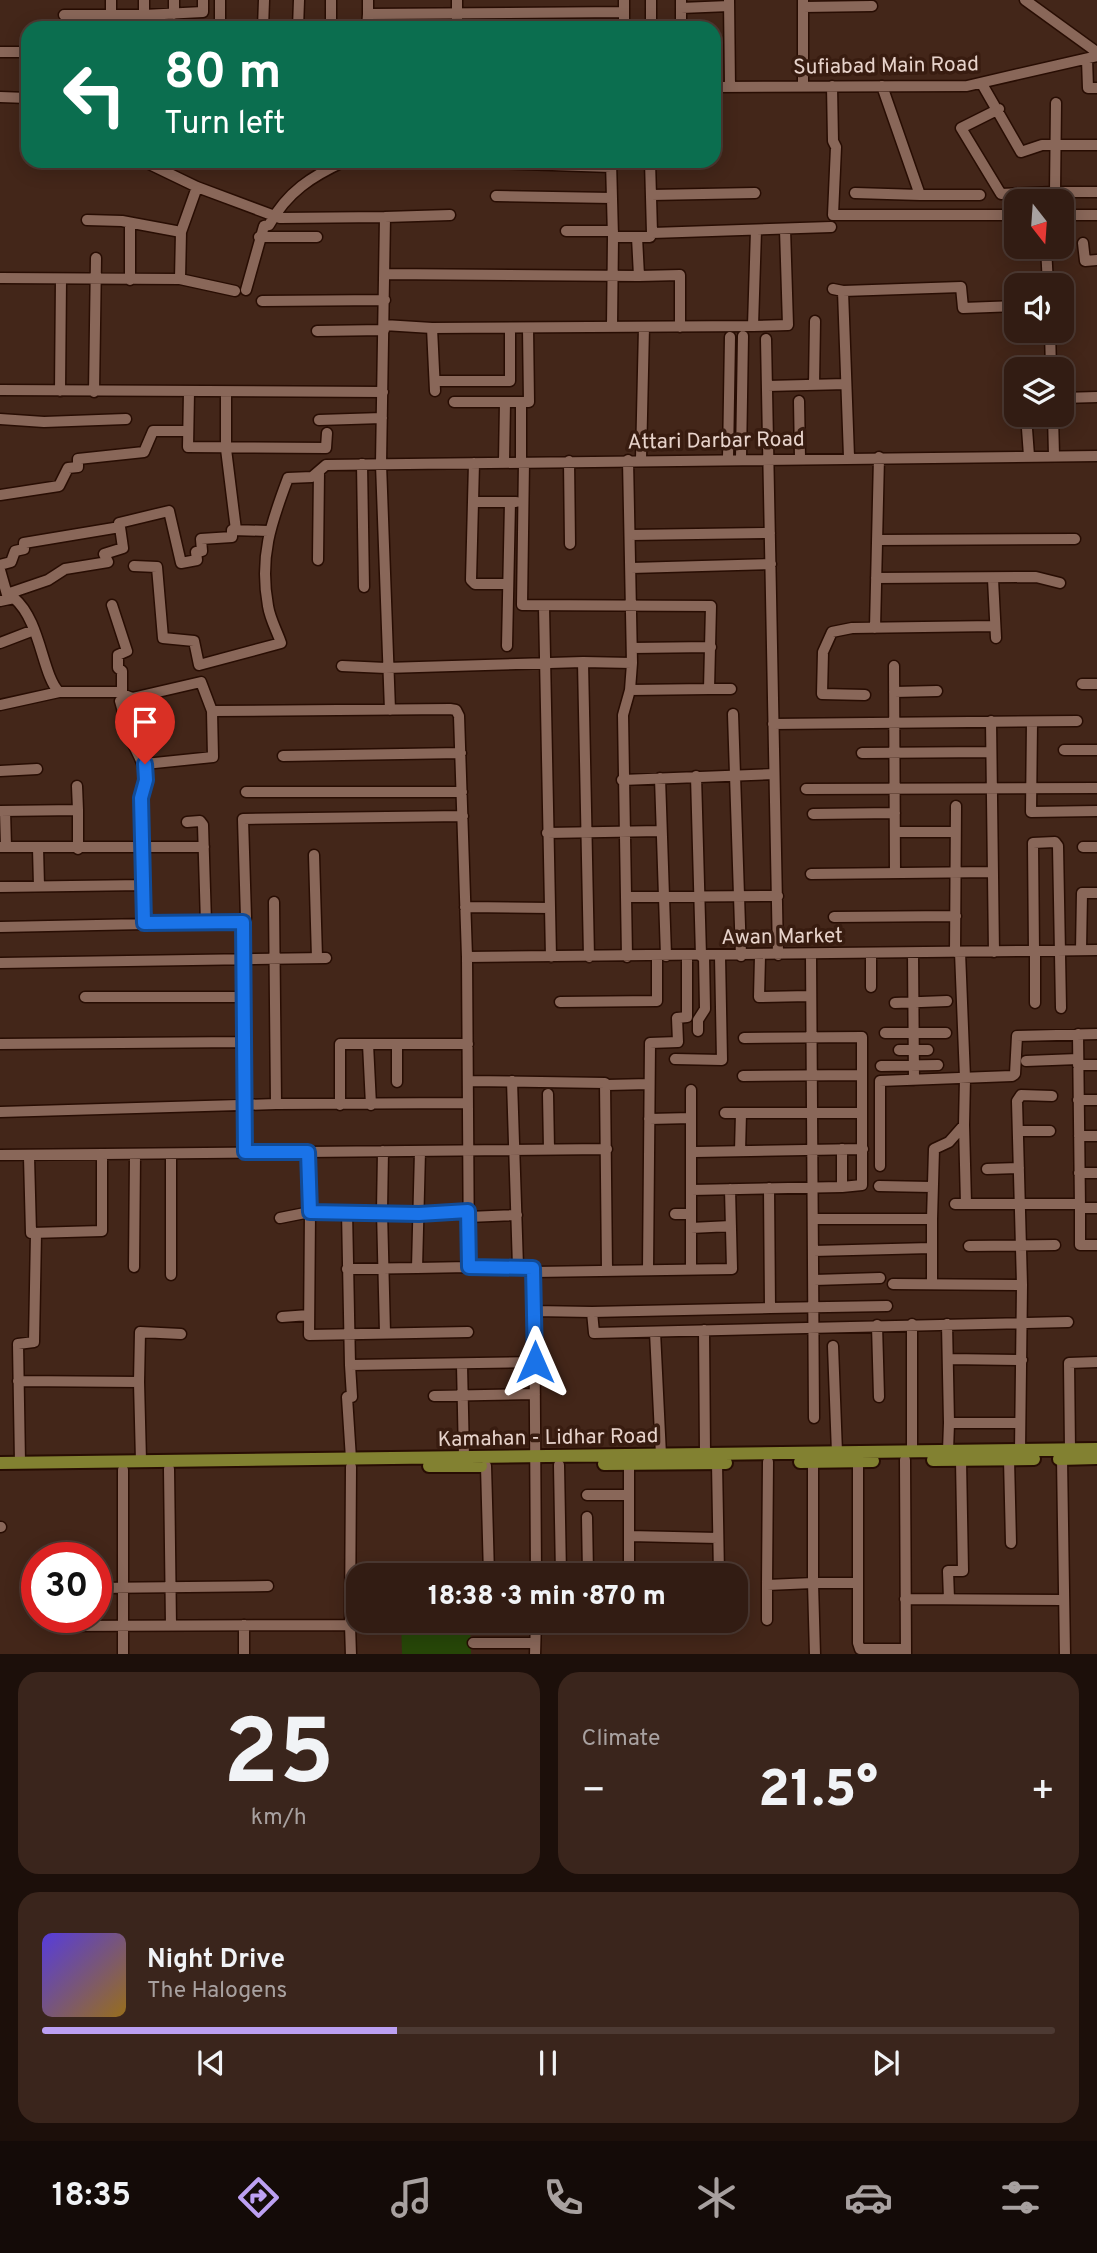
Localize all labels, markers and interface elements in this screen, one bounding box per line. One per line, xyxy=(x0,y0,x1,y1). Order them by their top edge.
text: 80 m xyxy=(164,44,281,106)
icon: left xyxy=(49,49,140,140)
street label: Sufiabad Main Road xyxy=(793,51,979,82)
text: Turn left xyxy=(164,105,285,145)
north arrow xyxy=(1004,189,1074,259)
map controls xyxy=(1004,189,1074,427)
button: sound xyxy=(1004,273,1074,343)
button: layers xyxy=(1004,357,1074,427)
street label: Attari Darbar Road xyxy=(627,426,805,457)
pin xyxy=(115,692,175,764)
icon: arrive xyxy=(126,703,164,741)
street label: Awan Market xyxy=(721,923,843,952)
position arrow xyxy=(498,1325,572,1399)
street label: Kamahan - Lidhar Road xyxy=(437,1423,659,1454)
speed limit sign: 30 xyxy=(21,1542,112,1633)
text: 18:38 · 3 min · 870 m xyxy=(428,1581,666,1614)
text: 25 xyxy=(223,1701,334,1816)
text: Climate xyxy=(582,1725,660,1754)
text: 21.5° xyxy=(758,1759,878,1825)
text: − xyxy=(582,1768,606,1817)
text: + xyxy=(1030,1768,1055,1817)
text: km/h xyxy=(251,1804,307,1833)
text: Night Drive xyxy=(147,1944,285,1977)
text: The Halogens xyxy=(147,1977,287,2006)
icon: previous xyxy=(192,2044,230,2082)
icon: pause xyxy=(529,2044,567,2082)
icon: next xyxy=(867,2044,905,2082)
icon: directions xyxy=(234,2173,283,2222)
icon: music xyxy=(387,2173,436,2222)
icon: phone xyxy=(539,2173,588,2222)
icon: climate xyxy=(692,2173,741,2222)
icon: car xyxy=(844,2173,893,2222)
icon: filters xyxy=(996,2173,1045,2222)
text: 18:35 xyxy=(52,2177,131,2217)

